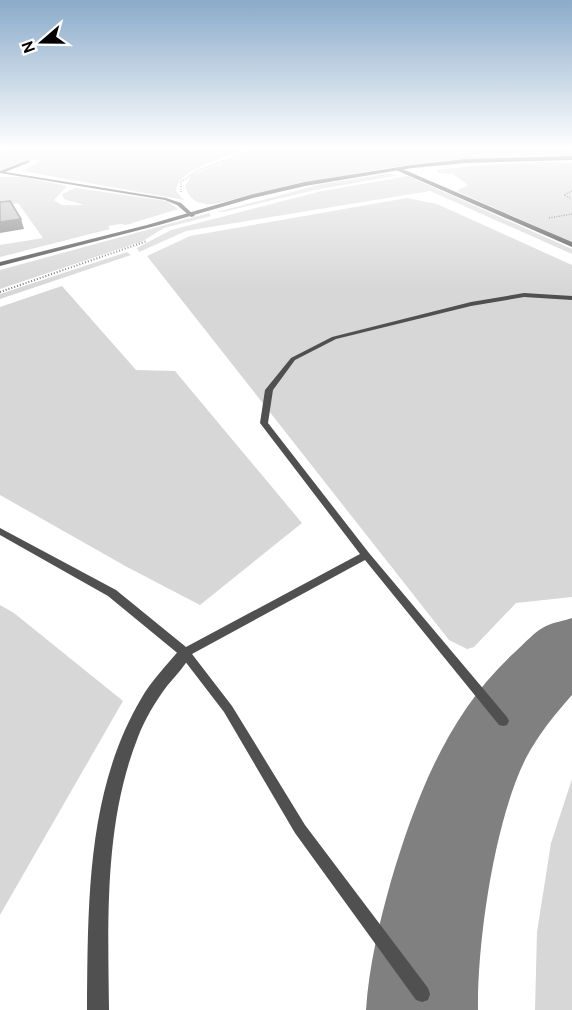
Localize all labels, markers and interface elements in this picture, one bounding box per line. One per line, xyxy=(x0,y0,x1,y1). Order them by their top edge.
north arrow xyxy=(12,12,72,72)
text: N xyxy=(18,38,39,56)

